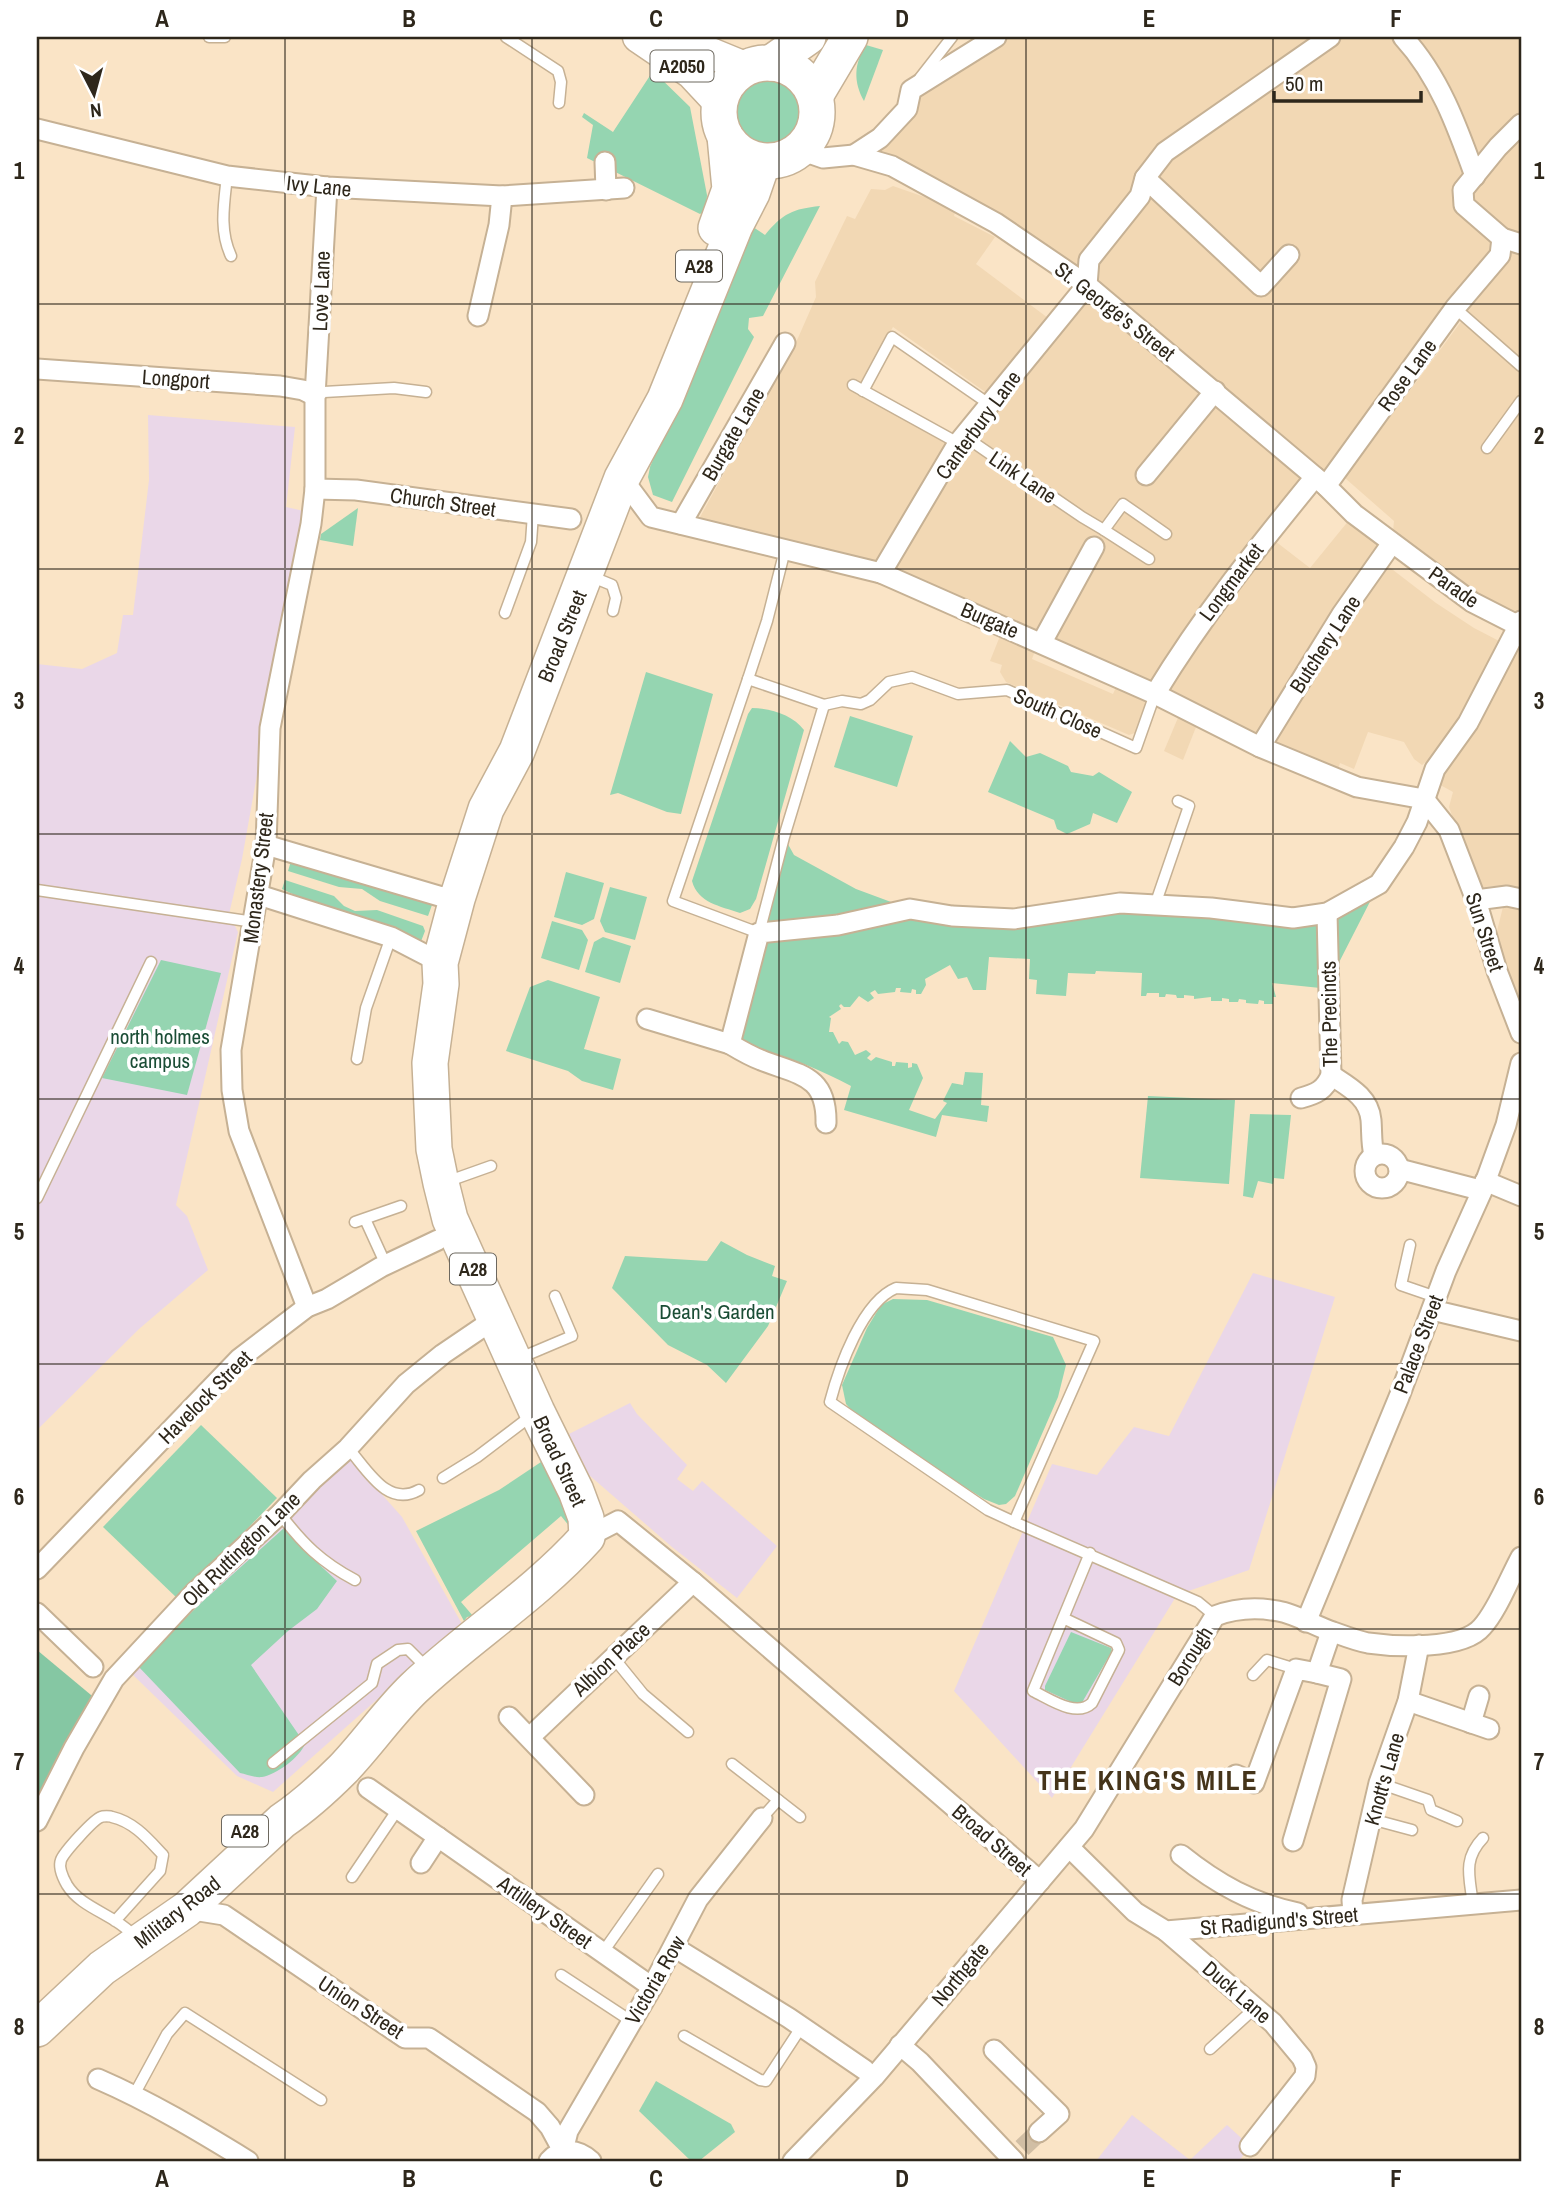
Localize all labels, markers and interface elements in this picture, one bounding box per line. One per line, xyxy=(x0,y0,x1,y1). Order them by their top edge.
text: A xyxy=(155,3,169,34)
text: B xyxy=(402,3,416,34)
text: C xyxy=(649,3,663,34)
text: D xyxy=(895,3,909,34)
text: E xyxy=(1143,3,1155,34)
text: F xyxy=(1390,3,1402,34)
road number: A2050 xyxy=(650,50,714,82)
north arrow xyxy=(60,60,130,130)
scale bar xyxy=(1274,60,1422,104)
text: 50 m xyxy=(1285,69,1323,98)
text: N xyxy=(89,97,103,124)
text: 1 xyxy=(14,155,25,186)
text: 1 xyxy=(1534,155,1545,186)
street label: Ivy Lane xyxy=(285,168,353,204)
street label: Love Lane xyxy=(305,250,337,332)
road number: A28 xyxy=(676,250,722,282)
street label: St. George's Street xyxy=(1049,255,1182,367)
street label: Rose Lane xyxy=(1371,333,1443,417)
street label: Longport xyxy=(141,362,211,396)
street label: Canterbury Lane xyxy=(929,365,1027,485)
street label: Burgate Lane xyxy=(695,382,771,486)
text: 2 xyxy=(14,420,24,451)
text: 2 xyxy=(1534,420,1544,451)
street label: Link Lane xyxy=(984,444,1062,510)
street label: Church Street xyxy=(388,480,498,524)
street label: Longmarket xyxy=(1192,537,1270,627)
street label: Parade xyxy=(1423,559,1485,615)
street label: Broad Street xyxy=(530,586,594,686)
street label: Butchery Lane xyxy=(1283,590,1367,698)
street label: Burgate xyxy=(957,595,1023,645)
street label: South Close xyxy=(1009,681,1107,745)
text: 3 xyxy=(14,685,24,716)
text: 3 xyxy=(1534,685,1544,716)
street label: Monastery Street xyxy=(236,811,280,945)
street label: Sun Street xyxy=(1459,889,1511,975)
text: 4 xyxy=(14,950,25,981)
text: 4 xyxy=(1534,950,1545,981)
street label: The Precincts xyxy=(1314,961,1344,1067)
park label: north holmes campus xyxy=(110,1022,210,1075)
text: 5 xyxy=(14,1216,24,1247)
text: 5 xyxy=(1534,1216,1544,1247)
road number: A28 xyxy=(450,1254,496,1284)
street label: Palace Street xyxy=(1386,1290,1450,1397)
park label: Dean's Garden xyxy=(659,1297,775,1326)
street label: Havelock Street xyxy=(152,1344,258,1450)
street label: Broad Street xyxy=(526,1411,594,1511)
text: 6 xyxy=(14,1481,24,1512)
text: 6 xyxy=(1534,1481,1544,1512)
street label: Old Ruttington Lane xyxy=(175,1485,307,1613)
street label: Albion Place xyxy=(565,1615,656,1703)
street label: Borough xyxy=(1160,1621,1220,1691)
street label: Knott's Lane xyxy=(1357,1729,1411,1829)
text: 7 xyxy=(14,1746,24,1777)
text: 7 xyxy=(1534,1746,1544,1777)
district label: THE KING'S MILE xyxy=(1037,1761,1259,1799)
street label: Broad Street xyxy=(946,1797,1038,1883)
road number: A28 xyxy=(222,1815,268,1846)
street label: Artillery Street xyxy=(491,1868,598,1955)
street label: Military Road xyxy=(128,1869,226,1955)
street label: St Radigund's Street xyxy=(1199,1900,1359,1942)
street label: Victoria Row xyxy=(618,1930,692,2030)
street label: Northgate xyxy=(925,1936,995,2012)
street label: Duck Lane xyxy=(1196,1954,1278,2030)
street label: Union Street xyxy=(313,1969,410,2046)
text: 8 xyxy=(14,2011,24,2042)
text: 8 xyxy=(1534,2011,1544,2042)
text: A xyxy=(155,2163,169,2194)
text: B xyxy=(402,2163,416,2194)
text: C xyxy=(649,2163,663,2194)
text: D xyxy=(895,2163,909,2194)
text: E xyxy=(1143,2163,1155,2194)
text: F xyxy=(1390,2163,1402,2194)

